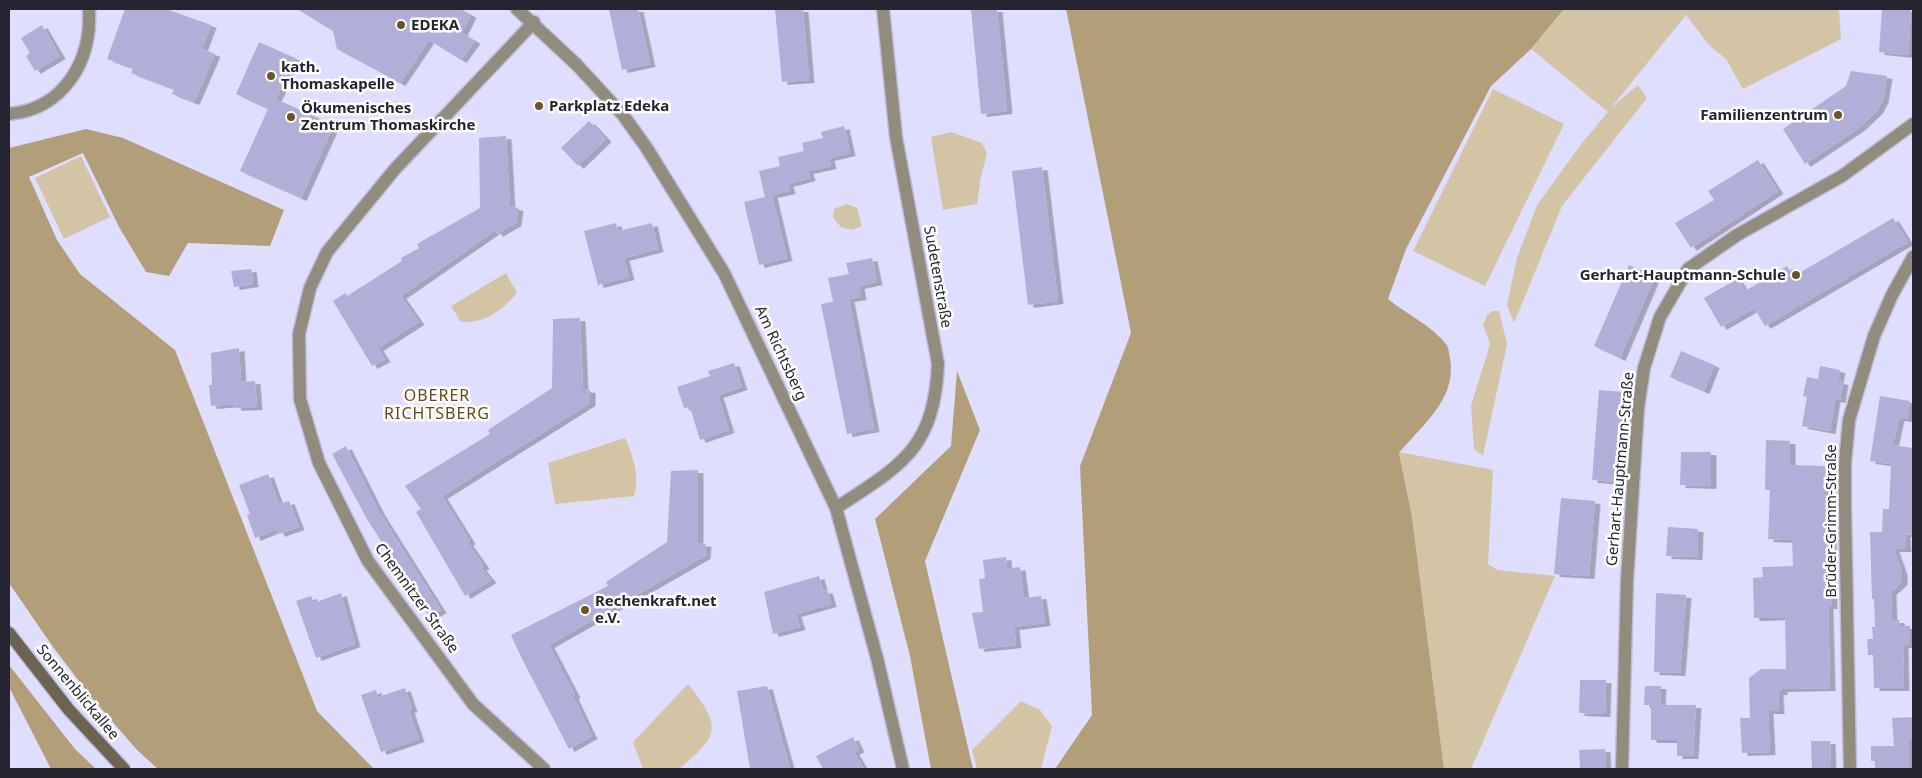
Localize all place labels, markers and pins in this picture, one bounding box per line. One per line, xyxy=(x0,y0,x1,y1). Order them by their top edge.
place label: EDEKA xyxy=(411,14,460,34)
marker: EDEKA xyxy=(395,19,407,31)
place label: kath. Thomaskapelle xyxy=(281,56,395,93)
marker: kath. Thomaskapelle xyxy=(265,70,277,82)
place label: Parkplatz Edeka xyxy=(549,95,669,115)
place label: Ökumenisches Zentrum Thomaskirche xyxy=(301,97,475,134)
marker: Parkplatz Edeka xyxy=(533,100,545,112)
place label: Familienzentrum xyxy=(1700,104,1828,124)
marker: Familienzentrum xyxy=(1832,109,1844,121)
marker: Ökumenisches Zentrum Thomaskirche xyxy=(285,111,297,123)
place label: Gerhart-Hauptmann-Schule xyxy=(1580,264,1786,284)
marker: Gerhart-Hauptmann-Schule xyxy=(1790,269,1802,281)
place label: Rechenkraft.net e.V. xyxy=(595,590,717,627)
marker: Rechenkraft.net e.V. xyxy=(579,604,591,616)

